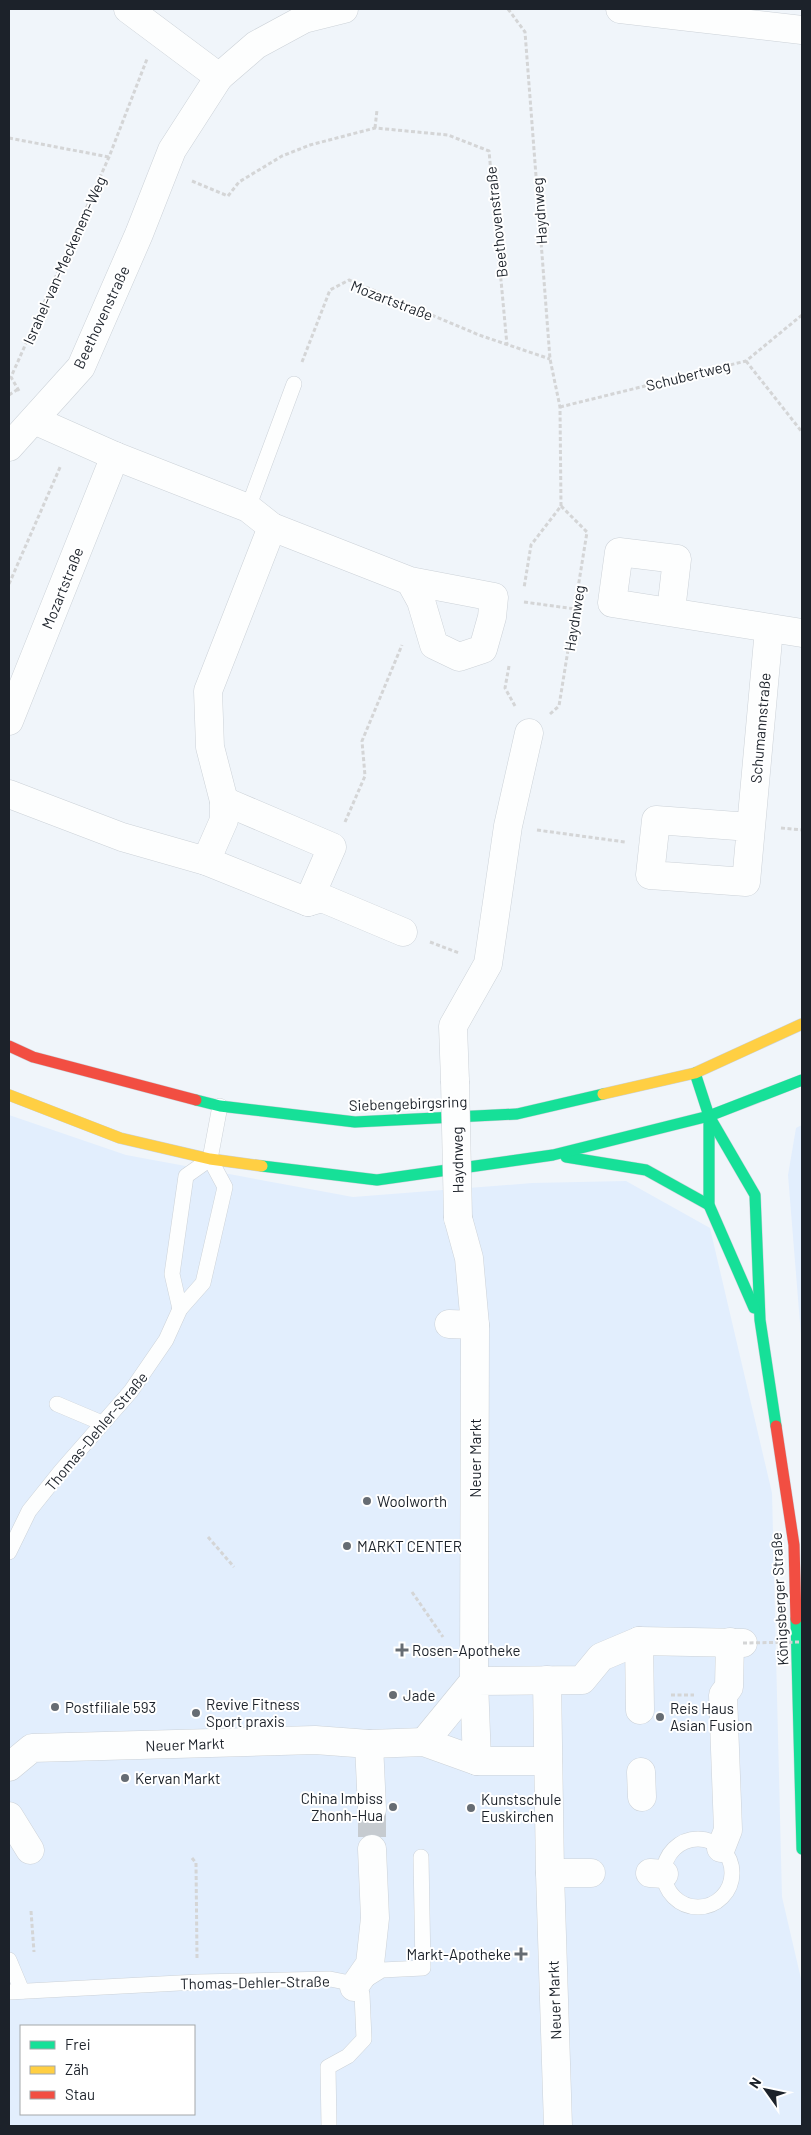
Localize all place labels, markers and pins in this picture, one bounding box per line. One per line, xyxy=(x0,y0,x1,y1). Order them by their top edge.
place label: Woolworth xyxy=(377,1492,447,1510)
marker: Woolworth xyxy=(361,1495,373,1507)
place label: MARKT CENTER xyxy=(357,1537,462,1555)
marker: MARKT CENTER xyxy=(341,1540,353,1552)
place label: Rosen-Apotheke xyxy=(412,1641,520,1659)
marker: Rosen-Apotheke xyxy=(396,1644,408,1656)
place label: Jade xyxy=(403,1686,436,1704)
marker: Jade xyxy=(387,1689,399,1701)
place label: Revive Fitness Sport praxis xyxy=(206,1695,300,1730)
place label: Postfiliale 593 xyxy=(65,1698,156,1716)
place label: Reis Haus Asian Fusion xyxy=(670,1699,753,1734)
marker: Postfiliale 593 xyxy=(49,1701,61,1713)
marker: Revive Fitness Sport praxis xyxy=(190,1707,202,1719)
marker: Reis Haus Asian Fusion xyxy=(654,1711,666,1723)
place label: Kervan Markt xyxy=(135,1769,220,1787)
marker: Kervan Markt xyxy=(119,1772,131,1784)
place label: China Imbiss Zhonh-Hua xyxy=(301,1789,383,1824)
place label: Kunstschule Euskirchen xyxy=(481,1790,562,1825)
marker: China Imbiss Zhonh-Hua xyxy=(387,1801,399,1813)
marker: Kunstschule Euskirchen xyxy=(465,1802,477,1814)
place label: Markt-Apotheke xyxy=(406,1945,511,1963)
marker: Markt-Apotheke xyxy=(515,1948,527,1960)

